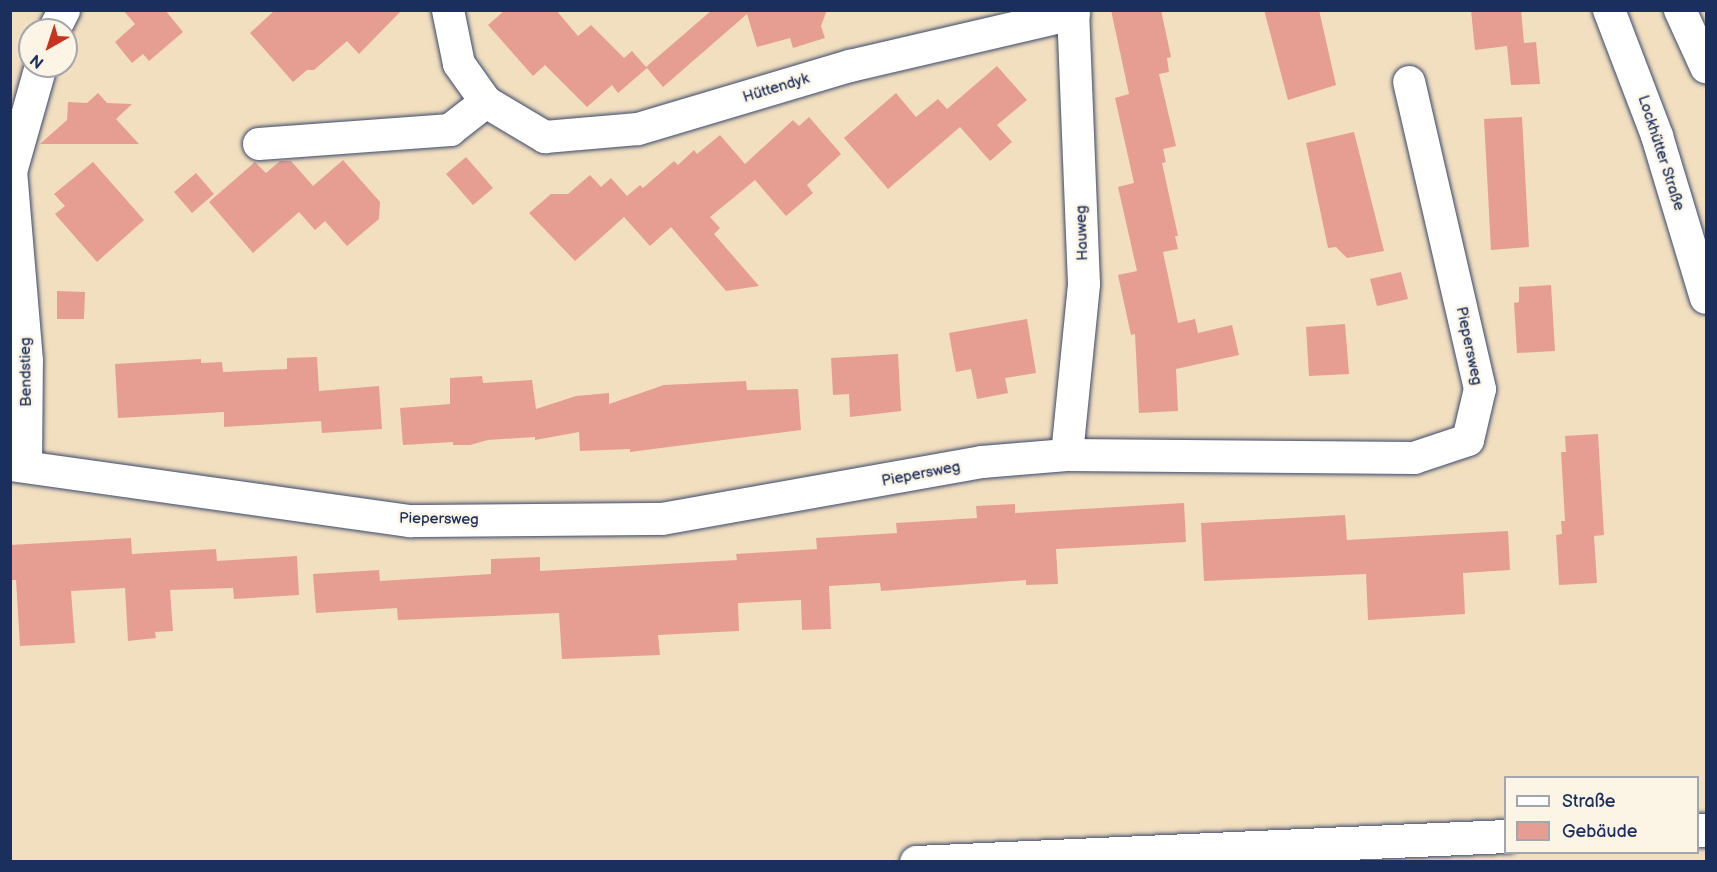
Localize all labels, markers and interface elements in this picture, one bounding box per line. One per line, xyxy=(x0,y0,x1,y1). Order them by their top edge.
north arrow xyxy=(18,18,78,78)
text: N xyxy=(27,50,48,72)
street label: Hüttendyk xyxy=(741,69,811,107)
street label: Lockhütter Straße xyxy=(1634,93,1688,213)
street label: Hauweg xyxy=(1072,205,1092,261)
street label: Piepersweg xyxy=(1452,305,1486,387)
street label: Bendstieg xyxy=(16,337,36,407)
street label: Piepersweg xyxy=(880,458,962,490)
street label: Piepersweg xyxy=(399,509,479,529)
legend xyxy=(1504,776,1699,854)
text: Straße xyxy=(1562,791,1615,812)
text: Gebäude xyxy=(1562,821,1638,842)

